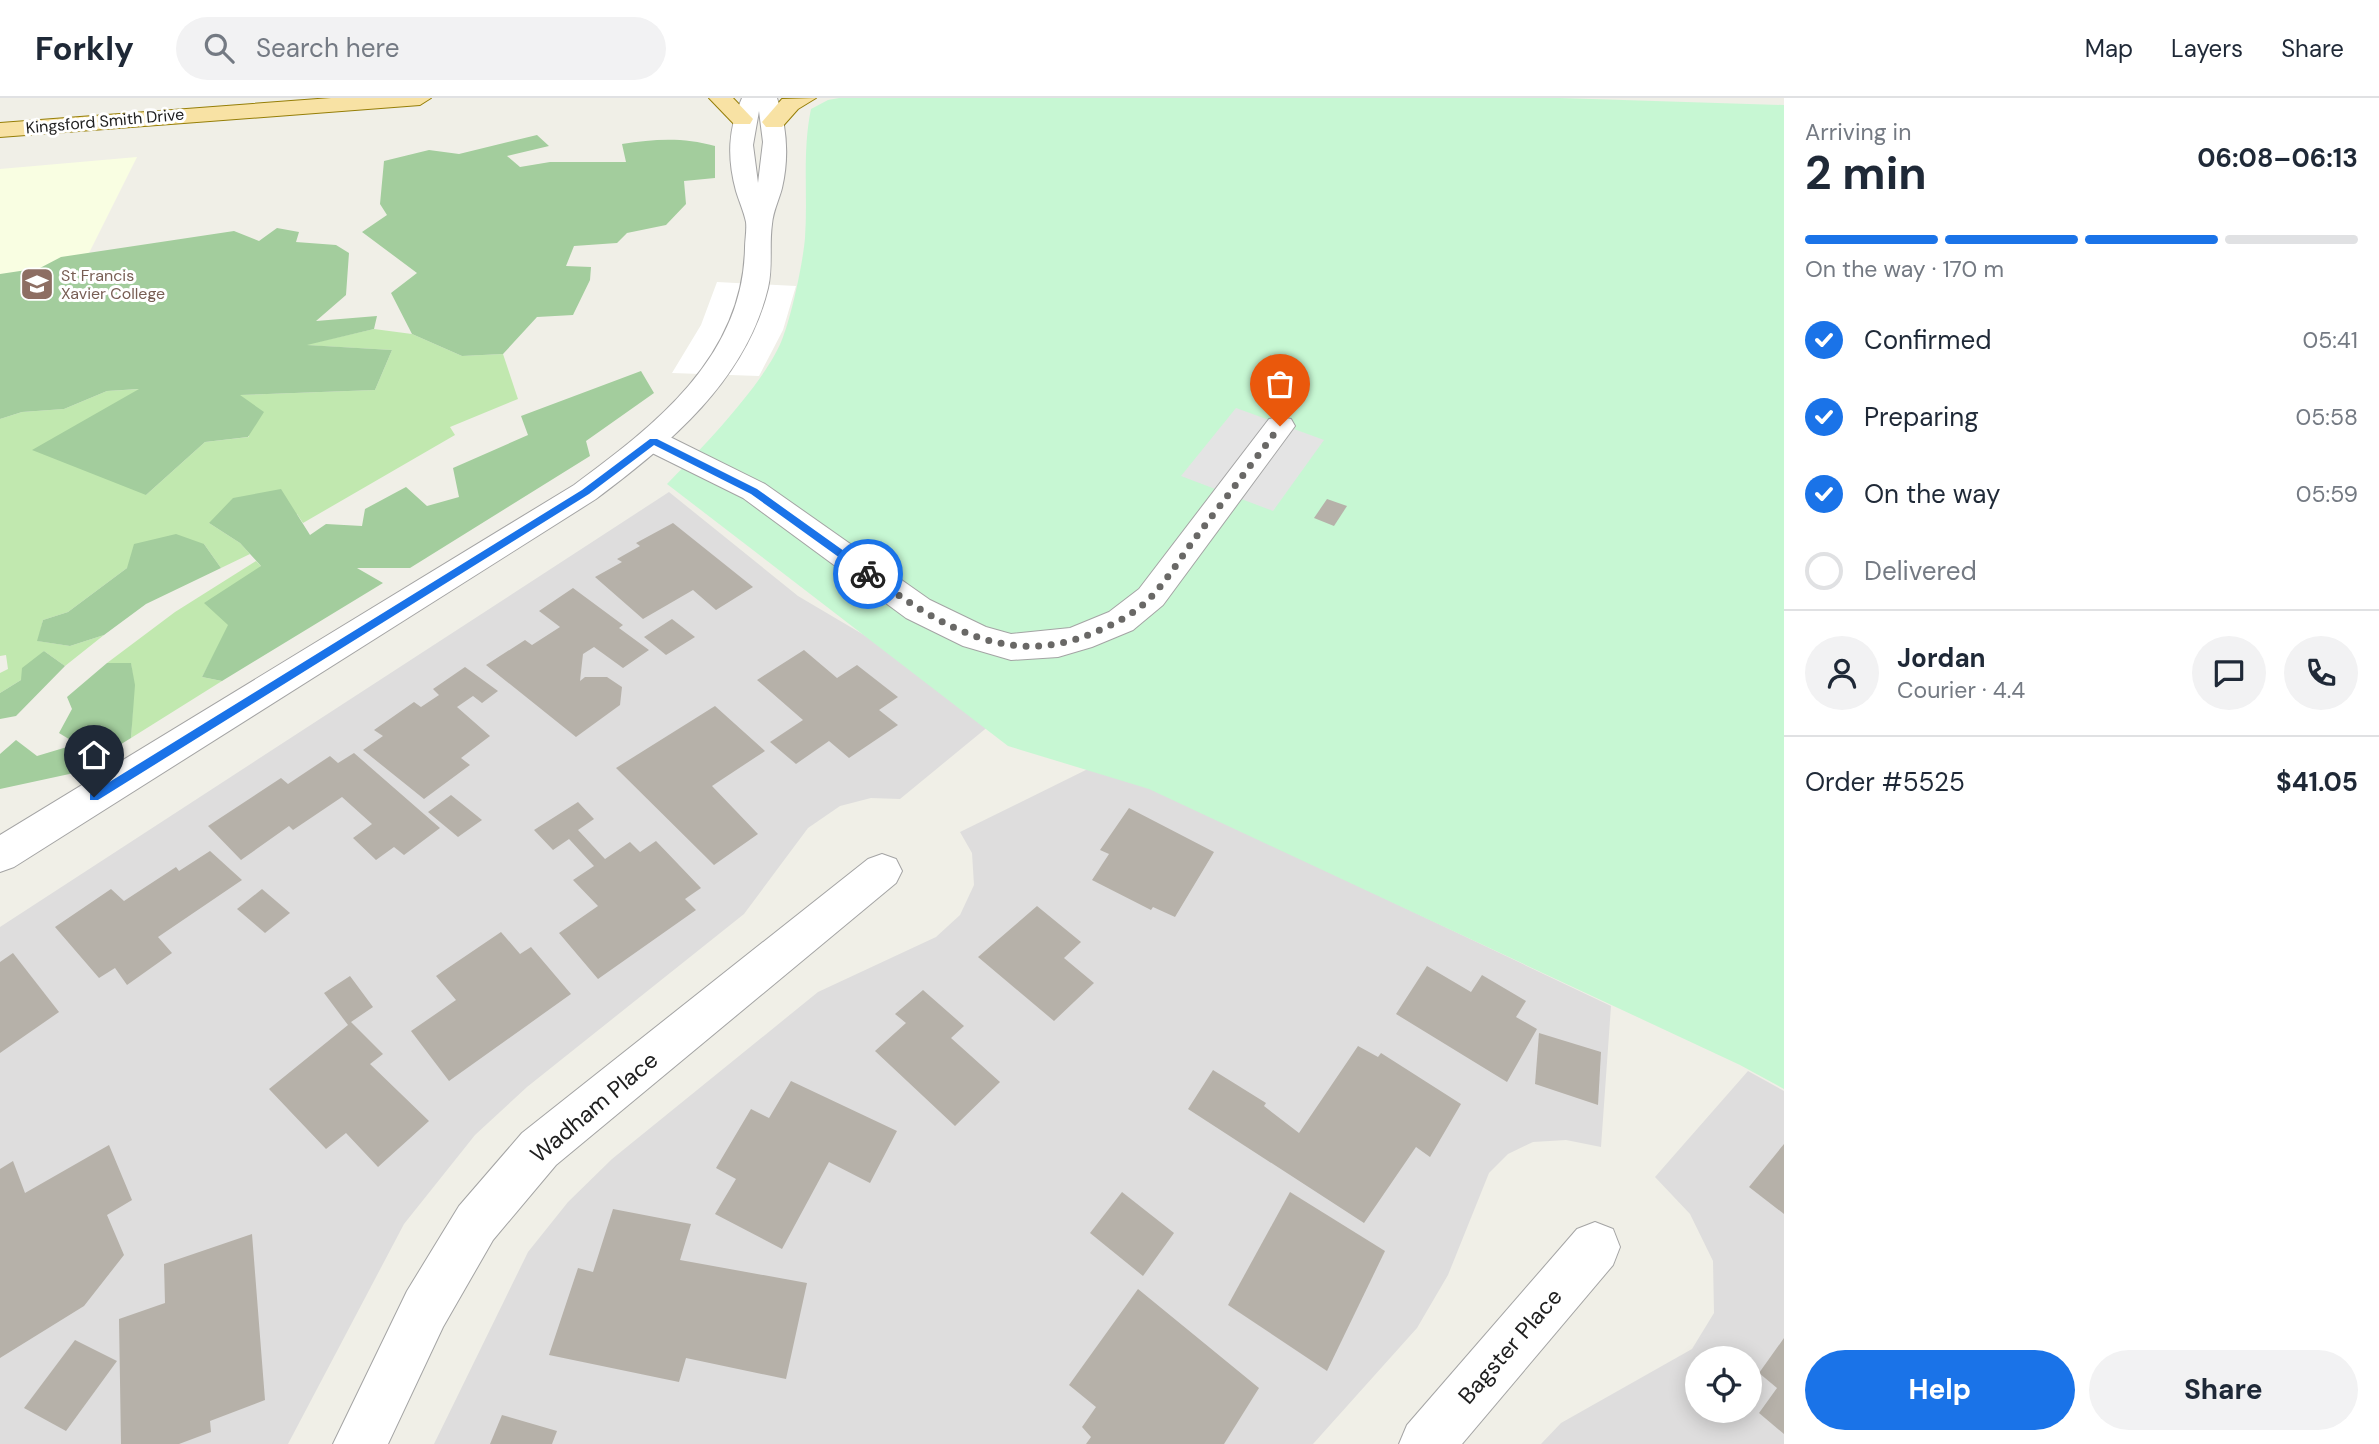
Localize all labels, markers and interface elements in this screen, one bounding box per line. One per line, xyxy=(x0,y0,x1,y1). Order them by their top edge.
search box xyxy=(176,17,666,80)
text: Forkly xyxy=(35,27,134,70)
icon: search xyxy=(200,29,238,67)
text: Search here xyxy=(256,31,399,65)
text: Map xyxy=(2085,33,2133,64)
text: Layers xyxy=(2171,33,2243,64)
text: Share xyxy=(2281,33,2344,64)
street label: Kingsford Smith Drive xyxy=(25,104,185,138)
text: Arriving in xyxy=(1805,117,1911,147)
text: 06:08–06:13 xyxy=(2197,141,2358,175)
text: 2 min xyxy=(1805,143,1927,203)
text: On the way · 170 m xyxy=(1805,254,2004,284)
school or university icon: St Francis Xavier College xyxy=(18,265,56,303)
place label: St Francis Xavier College xyxy=(61,265,165,304)
icon: check xyxy=(1805,321,1843,359)
text: Confirmed xyxy=(1864,323,1991,357)
text: 05:41 xyxy=(2302,325,2358,355)
pin xyxy=(1250,354,1310,426)
icon: bag xyxy=(1261,365,1299,403)
icon: check xyxy=(1805,398,1843,436)
text: Preparing xyxy=(1864,400,1979,434)
text: 05:58 xyxy=(2296,402,2358,432)
icon: check xyxy=(1805,475,1843,513)
text: On the way xyxy=(1864,477,2000,511)
text: 05:59 xyxy=(2296,479,2358,509)
courier xyxy=(833,539,903,609)
text: Delivered xyxy=(1864,554,1977,588)
icon: bike xyxy=(849,555,887,593)
button: person xyxy=(1805,636,1879,710)
button: chat xyxy=(2192,636,2266,710)
button: phone xyxy=(2284,636,2358,710)
text: Jordan xyxy=(1897,641,1986,675)
text: Courier · 4.4 xyxy=(1897,675,2025,705)
pin xyxy=(64,725,124,797)
icon: home xyxy=(75,736,113,774)
text: Order #5525 xyxy=(1805,765,1965,799)
text: $41.05 xyxy=(2276,765,2358,799)
street label: Wadham Place xyxy=(524,1045,664,1169)
street label: Bagster Place xyxy=(1451,1282,1569,1410)
map controls xyxy=(1685,1346,1762,1423)
button: locate xyxy=(1685,1346,1762,1423)
button: Help xyxy=(1805,1350,2075,1430)
button: Share xyxy=(2089,1350,2358,1430)

